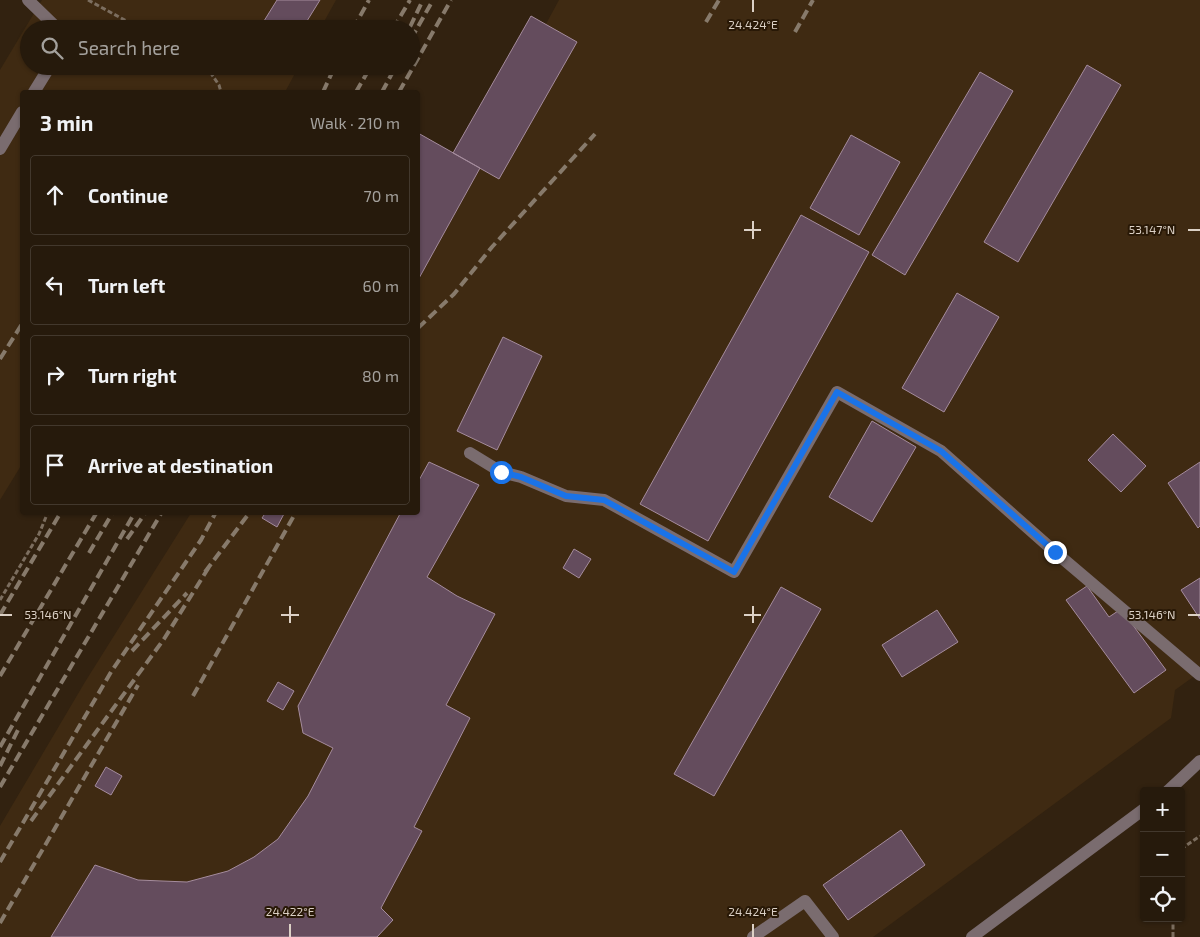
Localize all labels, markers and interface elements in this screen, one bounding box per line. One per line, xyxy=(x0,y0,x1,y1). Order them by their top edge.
text: 24.424°E xyxy=(728,17,778,31)
search box xyxy=(20,20,420,75)
icon: search xyxy=(38,34,66,62)
text: Search here xyxy=(78,36,180,59)
text: 3 min xyxy=(40,110,93,135)
text: Walk · 210 m xyxy=(310,113,400,132)
icon: ahead xyxy=(41,181,69,209)
text: Continue xyxy=(88,184,168,207)
text: 70 m xyxy=(364,186,399,205)
text: 53.147°N xyxy=(1129,222,1175,236)
icon: left xyxy=(41,271,69,299)
text: Turn left xyxy=(88,274,165,297)
text: 60 m xyxy=(363,276,399,295)
icon: right xyxy=(41,361,69,389)
text: Turn right xyxy=(88,364,176,387)
text: 80 m xyxy=(362,366,399,385)
icon: arrive xyxy=(41,451,69,479)
text: Arrive at destination xyxy=(88,454,273,477)
route start xyxy=(490,461,513,484)
route end xyxy=(1044,541,1067,564)
text: 53.146°N xyxy=(24,607,72,621)
text: 53.146°N xyxy=(1128,607,1176,621)
map controls xyxy=(1140,787,1185,922)
button: + xyxy=(1140,787,1185,832)
button: − xyxy=(1140,832,1185,877)
button: locate xyxy=(1140,877,1185,922)
text: 24.422°E xyxy=(266,904,315,918)
text: 24.424°E xyxy=(728,904,778,918)

